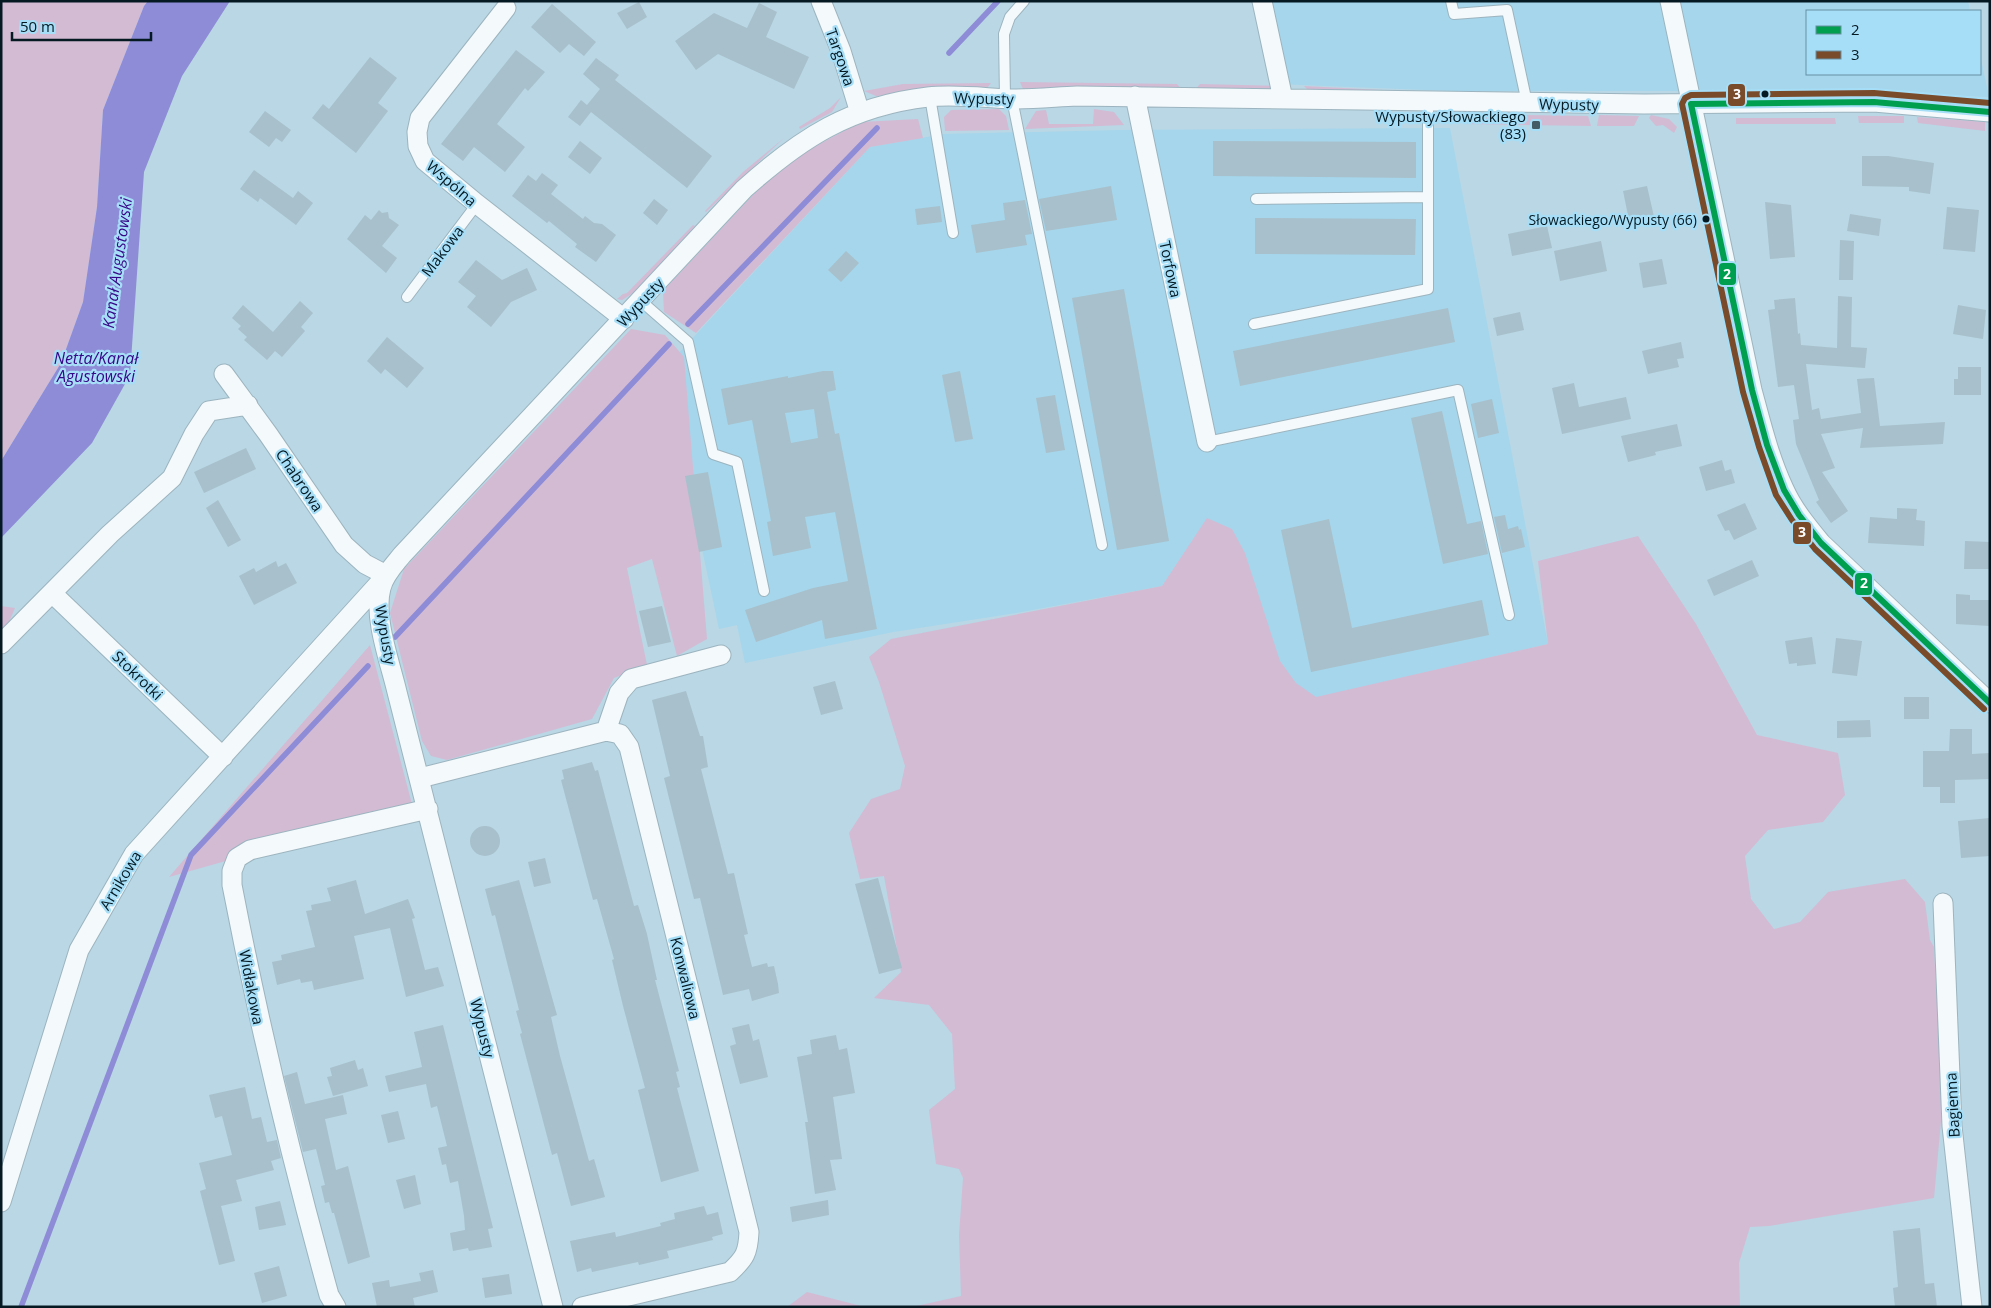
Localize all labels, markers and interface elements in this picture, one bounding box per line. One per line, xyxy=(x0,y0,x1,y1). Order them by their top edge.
scale bar xyxy=(12,10,151,42)
legend xyxy=(1806,10,1981,75)
text: 50 m xyxy=(20,16,55,36)
text: 2 xyxy=(1851,19,1860,39)
street label: Targowa xyxy=(822,25,860,89)
text: 3 xyxy=(1851,44,1860,64)
line badge: 3 xyxy=(1727,83,1746,107)
text: 3 xyxy=(1733,84,1741,103)
street label: Wypusty xyxy=(954,87,1015,109)
unlabelled marker xyxy=(1760,89,1770,99)
street label: Wypusty xyxy=(1539,93,1600,115)
place label: Wypusty/Słowackiego (83) xyxy=(1375,106,1526,143)
marker: Wypusty/Słowackiego (83) xyxy=(1530,119,1542,131)
street label: Wspólna xyxy=(423,156,481,210)
water label: Kanał Augustowski xyxy=(97,195,137,330)
place label: Słowackiego/Wypusty (66) xyxy=(1528,210,1697,229)
marker: Słowackiego/Wypusty (66) xyxy=(1701,214,1711,224)
street label: Makowa xyxy=(416,222,468,280)
street label: Torfowa xyxy=(1155,239,1187,299)
line badge: 2 xyxy=(1718,262,1737,286)
text: 2 xyxy=(1723,264,1731,283)
street label: Wypusty xyxy=(612,273,668,331)
water label: Netta/Kanał Agustowski xyxy=(54,347,139,387)
street label: Chabrowa xyxy=(272,445,328,515)
line badge: 3 xyxy=(1792,521,1812,545)
text: 3 xyxy=(1798,522,1806,541)
line badge: 2 xyxy=(1854,572,1873,596)
text: 2 xyxy=(1860,573,1868,592)
street label: Wypusty xyxy=(371,604,401,667)
street label: Stokrotki xyxy=(109,646,167,704)
street label: Arnikowa xyxy=(95,847,145,913)
street label: Konwaliowa xyxy=(666,935,706,1021)
street label: Widłakowa xyxy=(235,948,269,1026)
street label: Wypusty xyxy=(466,997,500,1060)
street label: Bagienna xyxy=(1940,1072,1964,1138)

